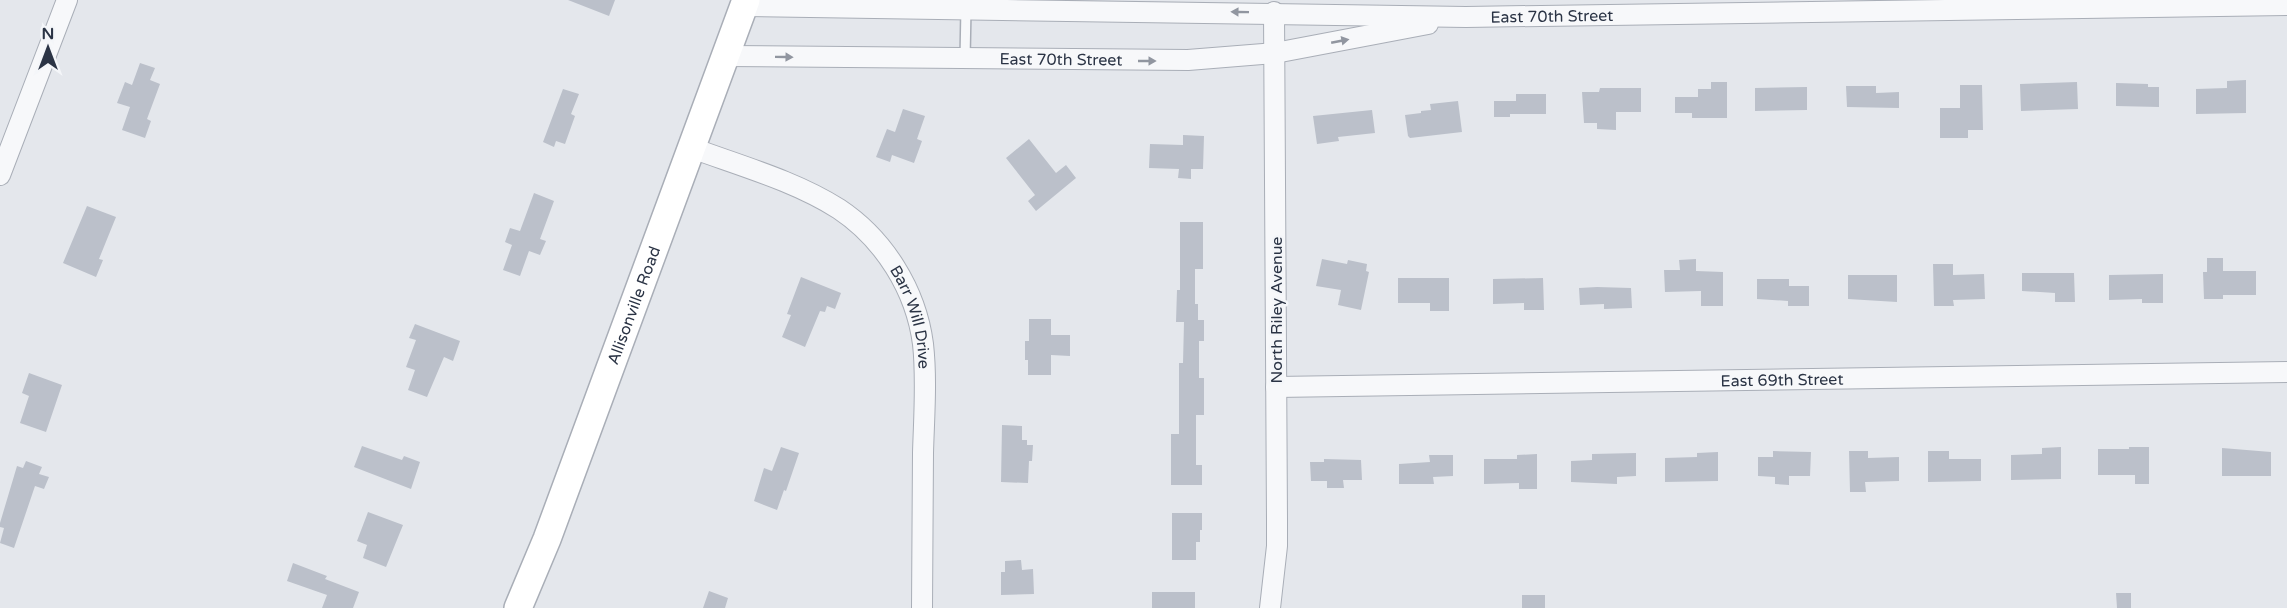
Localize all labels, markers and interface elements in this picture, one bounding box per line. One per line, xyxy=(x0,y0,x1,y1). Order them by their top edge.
street label: East 70th Street xyxy=(1490,6,1614,28)
one-way arrow xyxy=(1230,7,1249,17)
north arrow xyxy=(18,18,78,78)
text: N xyxy=(42,24,54,44)
one-way arrow xyxy=(1331,36,1350,45)
street label: East 70th Street xyxy=(999,49,1123,70)
one-way arrow xyxy=(774,52,793,62)
one-way arrow xyxy=(1137,56,1156,66)
street label: North Riley Avenue xyxy=(1267,237,1287,383)
street label: Allisonville Road xyxy=(603,244,665,368)
street label: Barr Will Drive xyxy=(885,262,934,369)
street label: East 69th Street xyxy=(1720,370,1844,391)

